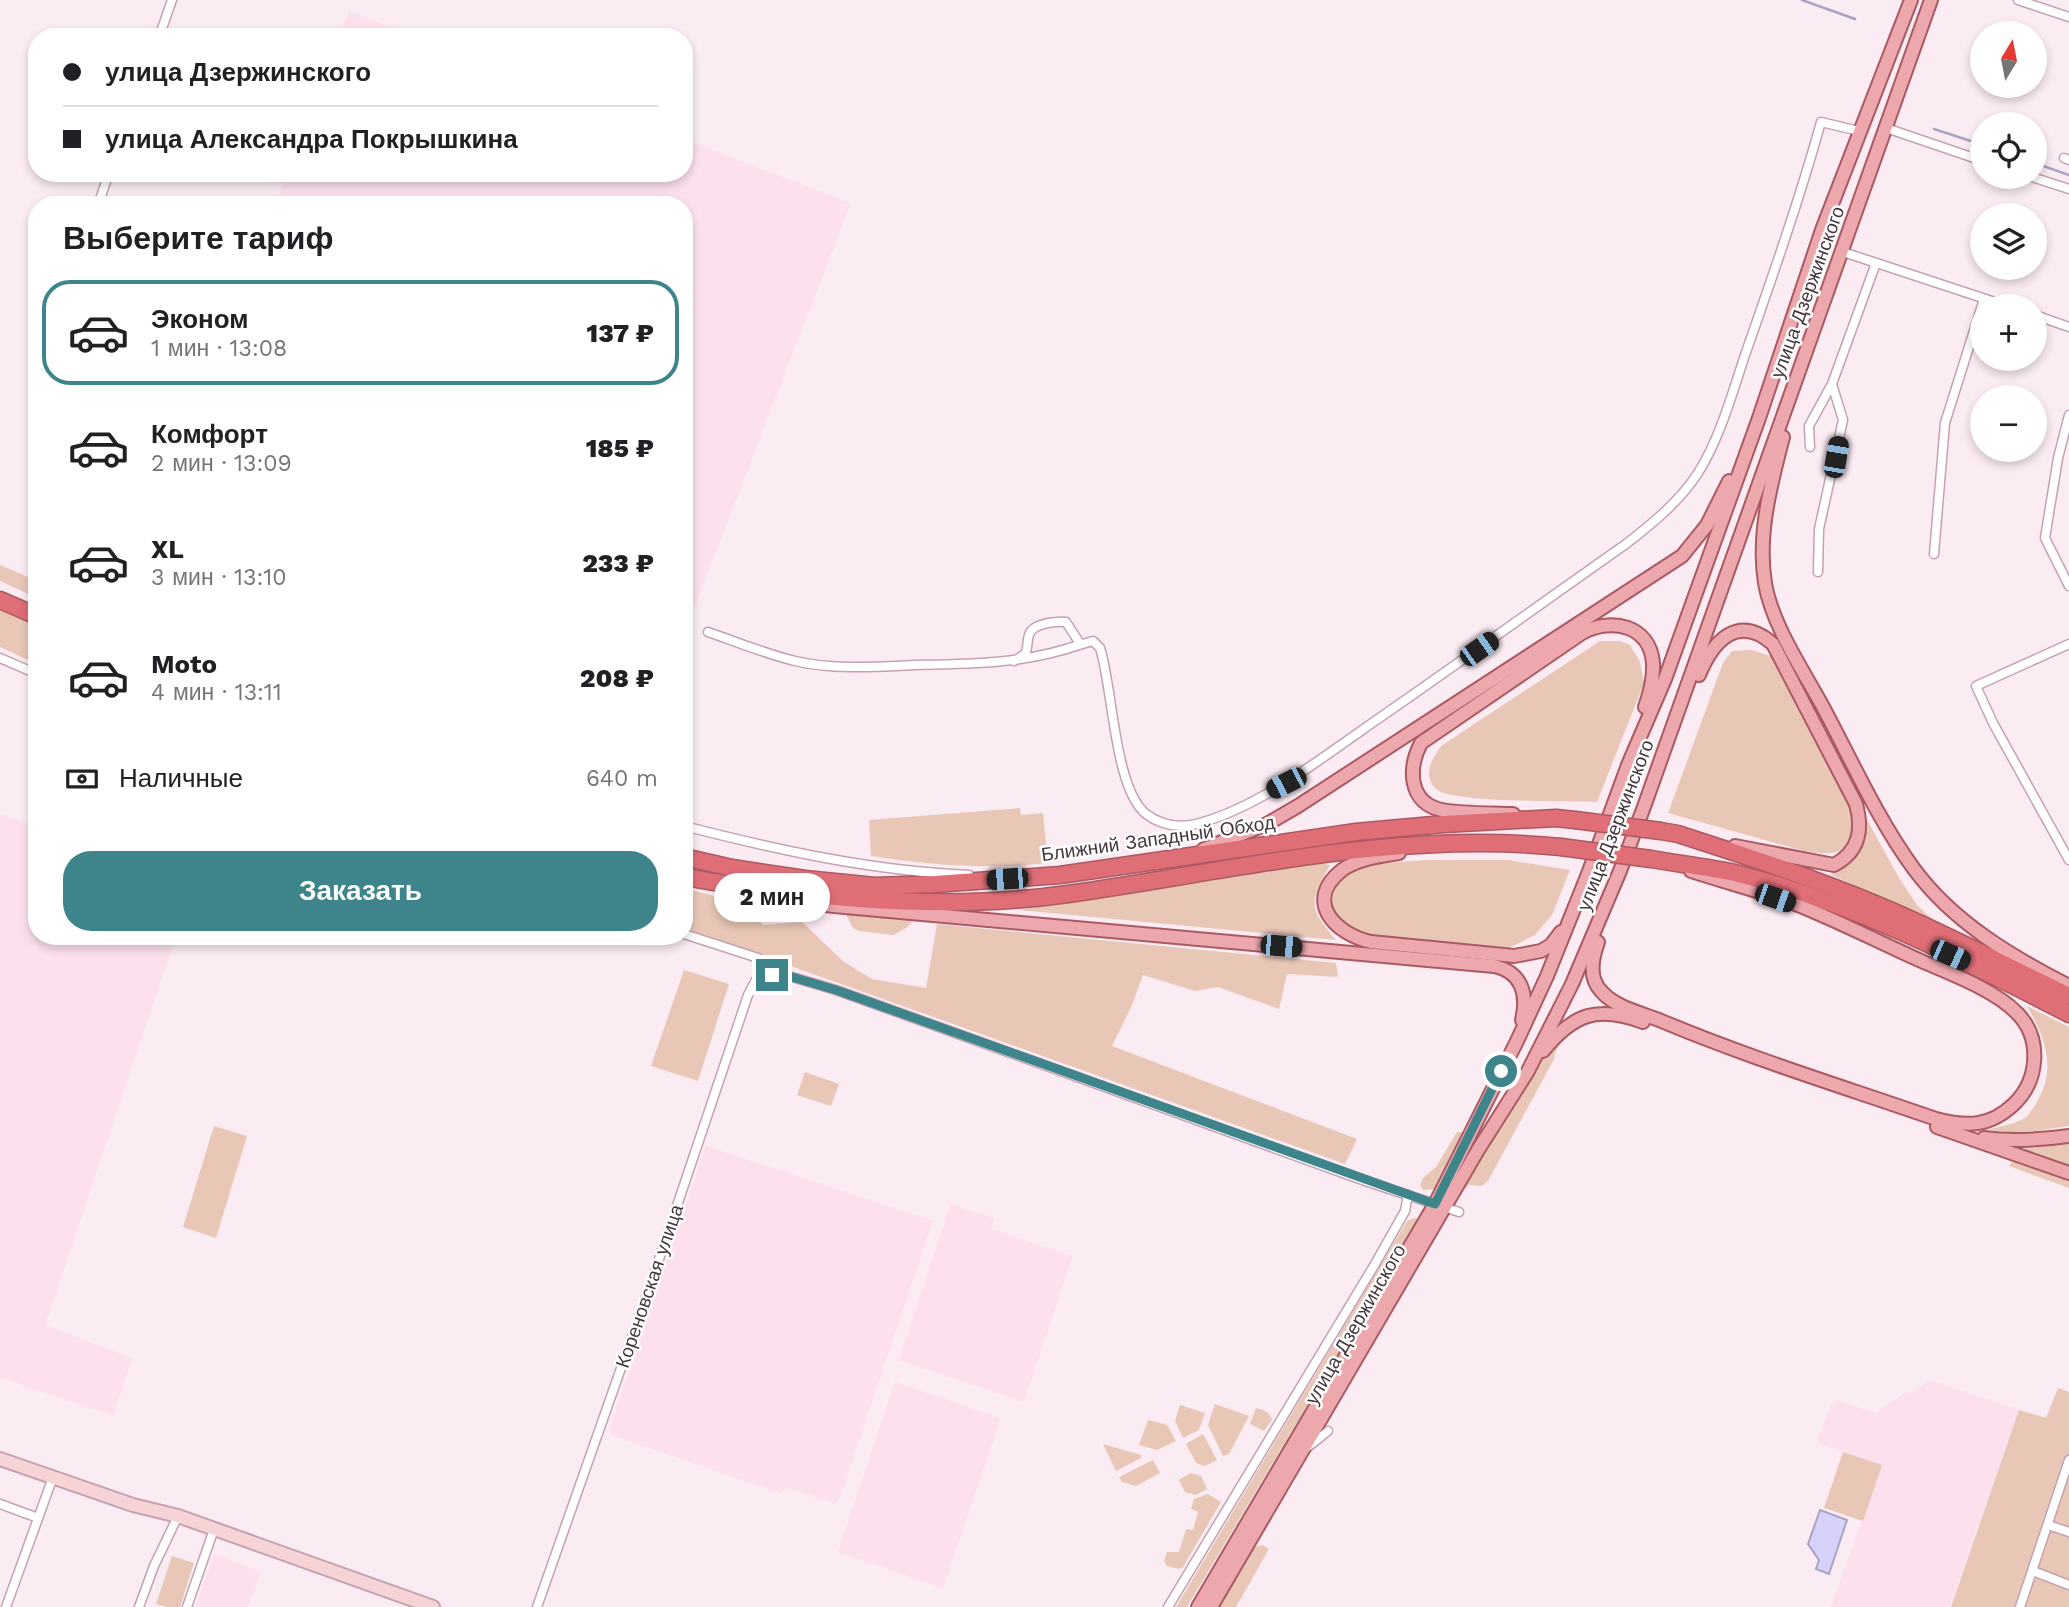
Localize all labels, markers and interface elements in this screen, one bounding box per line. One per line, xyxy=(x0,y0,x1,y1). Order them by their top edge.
north arrow xyxy=(1970,21,2048,98)
map controls xyxy=(1970,21,2047,462)
text: улица Дзержинского xyxy=(105,57,371,87)
button: locate xyxy=(1970,112,2047,189)
text: улица Александра Покрышкина xyxy=(105,124,518,154)
street label: улица Дзержинского xyxy=(1766,203,1849,381)
button: layers xyxy=(1970,203,2047,280)
text: Выберите тариф xyxy=(63,219,334,257)
button: + xyxy=(1970,294,2047,371)
icon: car xyxy=(67,301,130,364)
text: Эконом xyxy=(151,304,249,334)
text: 137 ₽ xyxy=(587,318,654,348)
text: 1 мин · 13:08 xyxy=(151,335,287,362)
button: − xyxy=(1970,385,2047,462)
icon: car xyxy=(67,416,130,479)
text: Комфорт xyxy=(151,419,268,449)
text: 185 ₽ xyxy=(586,433,654,463)
car xyxy=(1823,434,1850,480)
text: 2 мин · 13:09 xyxy=(151,450,292,477)
icon: car xyxy=(67,531,130,594)
text: XL xyxy=(151,534,184,564)
text: 233 ₽ xyxy=(582,548,654,578)
text: 3 мин · 13:10 xyxy=(151,564,287,591)
car xyxy=(1456,628,1503,670)
icon: car xyxy=(67,646,130,709)
text: Moto xyxy=(151,649,217,679)
text: 208 ₽ xyxy=(580,663,654,693)
text: 4 мин · 13:11 xyxy=(151,679,282,706)
street label: улица Дзержинского xyxy=(1572,736,1659,914)
icon: cash xyxy=(63,760,101,798)
text: Наличные xyxy=(119,763,243,793)
car xyxy=(1263,764,1310,802)
text: 640 m xyxy=(586,765,658,792)
street label: Ближний Западный Обход xyxy=(1040,811,1276,866)
button: Заказать xyxy=(63,851,658,931)
car xyxy=(986,867,1029,891)
callout: 2 мин xyxy=(714,874,830,922)
car xyxy=(1752,881,1799,915)
text: 2 мин xyxy=(739,884,805,911)
car xyxy=(1260,934,1303,958)
car xyxy=(1927,937,1974,973)
route end xyxy=(756,959,788,991)
route start xyxy=(1485,1055,1517,1087)
street label: Кореновская улица xyxy=(611,1201,688,1371)
street label: улица Дзержинского xyxy=(1300,1240,1411,1409)

